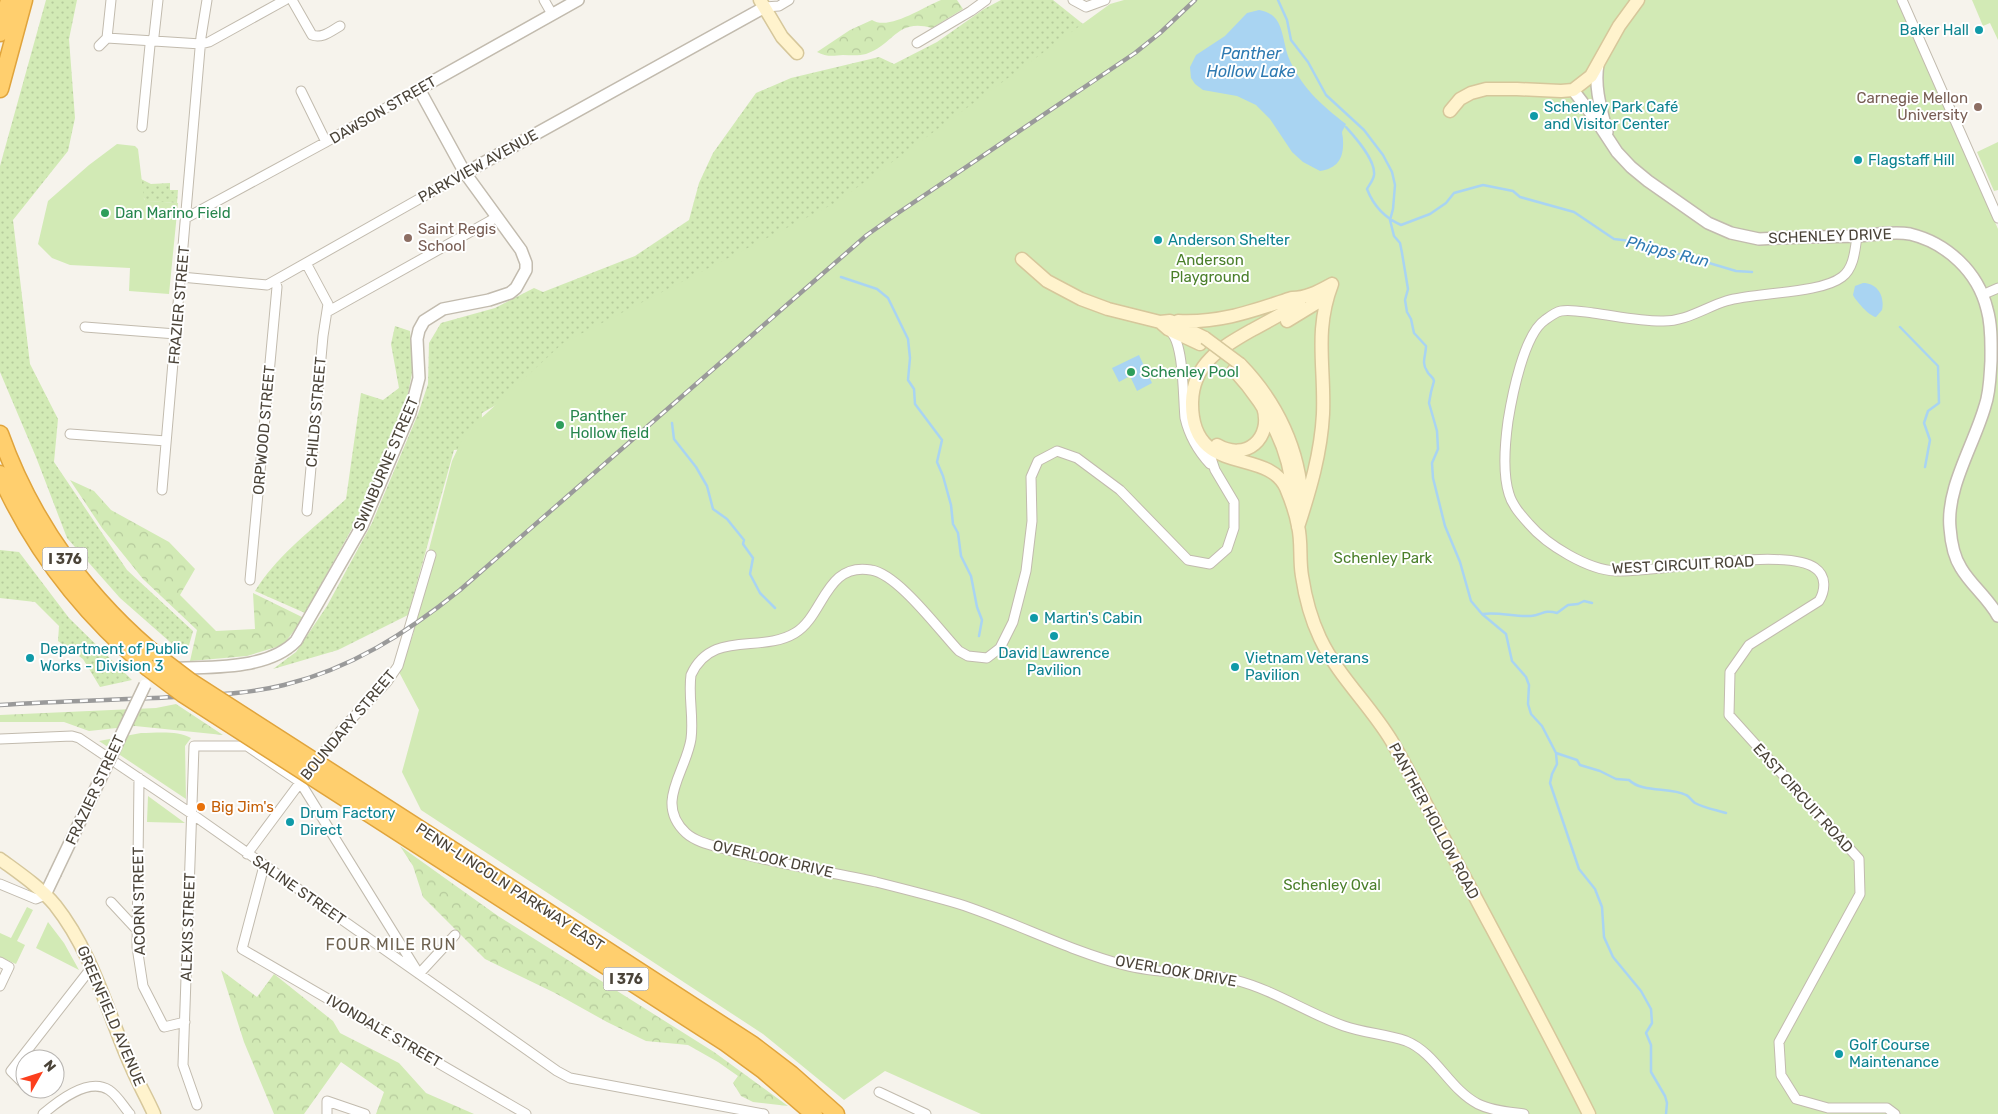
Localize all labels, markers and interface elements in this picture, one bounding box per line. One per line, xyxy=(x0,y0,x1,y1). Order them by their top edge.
place label: Baker Hall xyxy=(1900,21,1969,39)
marker: Baker Hall xyxy=(1973,24,1985,36)
water label: Panther Hollow Lake xyxy=(1207,44,1296,81)
street label: DAWSON STREET xyxy=(327,72,440,148)
place label: Carnegie Mellon University xyxy=(1857,89,1968,124)
place label: Schenley Park Café and Visitor Center xyxy=(1544,98,1679,133)
marker: Carnegie Mellon University xyxy=(1972,101,1984,113)
marker: Schenley Park Café and Visitor Center xyxy=(1528,110,1540,122)
street label: PARKVIEW AVENUE xyxy=(415,126,541,206)
place label: Flagstaff Hill xyxy=(1868,151,1955,169)
marker: Flagstaff Hill xyxy=(1852,154,1864,166)
place label: Dan Marino Field xyxy=(115,204,231,222)
marker: Dan Marino Field xyxy=(99,207,111,219)
place label: Saint Regis School xyxy=(418,220,496,255)
street label: SCHENLEY DRIVE xyxy=(1768,225,1892,247)
place label: Anderson Shelter xyxy=(1168,231,1290,249)
marker: Saint Regis School xyxy=(402,232,414,244)
water label: Phipps Run xyxy=(1624,232,1711,271)
marker: Anderson Shelter xyxy=(1152,234,1164,246)
street label: FRAZIER STREET xyxy=(165,245,193,365)
park label: Anderson Playground xyxy=(1170,251,1250,286)
street label: CHILDS STREET xyxy=(302,356,330,468)
place label: Schenley Pool xyxy=(1141,363,1239,381)
street label: ORPWOOD STREET xyxy=(249,364,279,496)
marker: Schenley Pool xyxy=(1125,366,1137,378)
street label: SWINBURNE STREET xyxy=(350,394,423,534)
place label: Panther Hollow field xyxy=(570,407,649,442)
marker: Panther Hollow field xyxy=(554,419,566,431)
road number: I 376 xyxy=(42,548,88,570)
park label: Schenley Park xyxy=(1334,549,1433,567)
street label: WEST CIRCUIT ROAD xyxy=(1611,552,1755,578)
place label: Martin's Cabin xyxy=(1044,609,1142,627)
marker: Martin's Cabin xyxy=(1028,612,1040,624)
marker: David Lawrence Pavilion xyxy=(1048,630,1060,642)
place label: Department of Public Works - Division 3 xyxy=(40,640,189,675)
place label: David Lawrence Pavilion xyxy=(998,644,1110,679)
place label: Vietnam Veterans Pavilion xyxy=(1245,649,1369,684)
marker: Department of Public Works - Division 3 xyxy=(24,652,36,664)
marker: Vietnam Veterans Pavilion xyxy=(1229,661,1241,673)
street label: BOUNDARY STREET xyxy=(297,666,400,784)
street label: FRAZIER STREET xyxy=(62,732,128,848)
street label: PANTHER HOLLOW ROAD xyxy=(1385,740,1483,902)
street label: EAST CIRCUIT ROAD xyxy=(1749,740,1857,856)
place label: Big Jim's xyxy=(211,798,274,816)
marker: Big Jim's xyxy=(195,801,207,813)
place label: Drum Factory Direct xyxy=(300,804,395,839)
marker: Drum Factory Direct xyxy=(284,816,296,828)
street label: PENN-LINCOLN PARKWAY EAST xyxy=(413,819,608,955)
street label: OVERLOOK DRIVE xyxy=(711,836,835,882)
street label: ACORN STREET xyxy=(129,846,149,955)
street label: SALINE STREET xyxy=(249,851,349,929)
street label: ALEXIS STREET xyxy=(177,872,199,982)
park label: Schenley Oval xyxy=(1283,876,1381,894)
district label: FOUR MILE RUN xyxy=(325,935,457,954)
street label: GREENFIELD AVENUE xyxy=(73,943,149,1089)
street label: OVERLOOK DRIVE xyxy=(1114,951,1238,991)
road number: I 376 xyxy=(604,968,648,991)
street label: IVONDALE STREET xyxy=(323,991,445,1072)
place label: Golf Course Maintenance xyxy=(1849,1036,1939,1071)
marker: Golf Course Maintenance xyxy=(1833,1048,1845,1060)
north arrow xyxy=(15,1049,65,1099)
text: N xyxy=(40,1057,59,1075)

